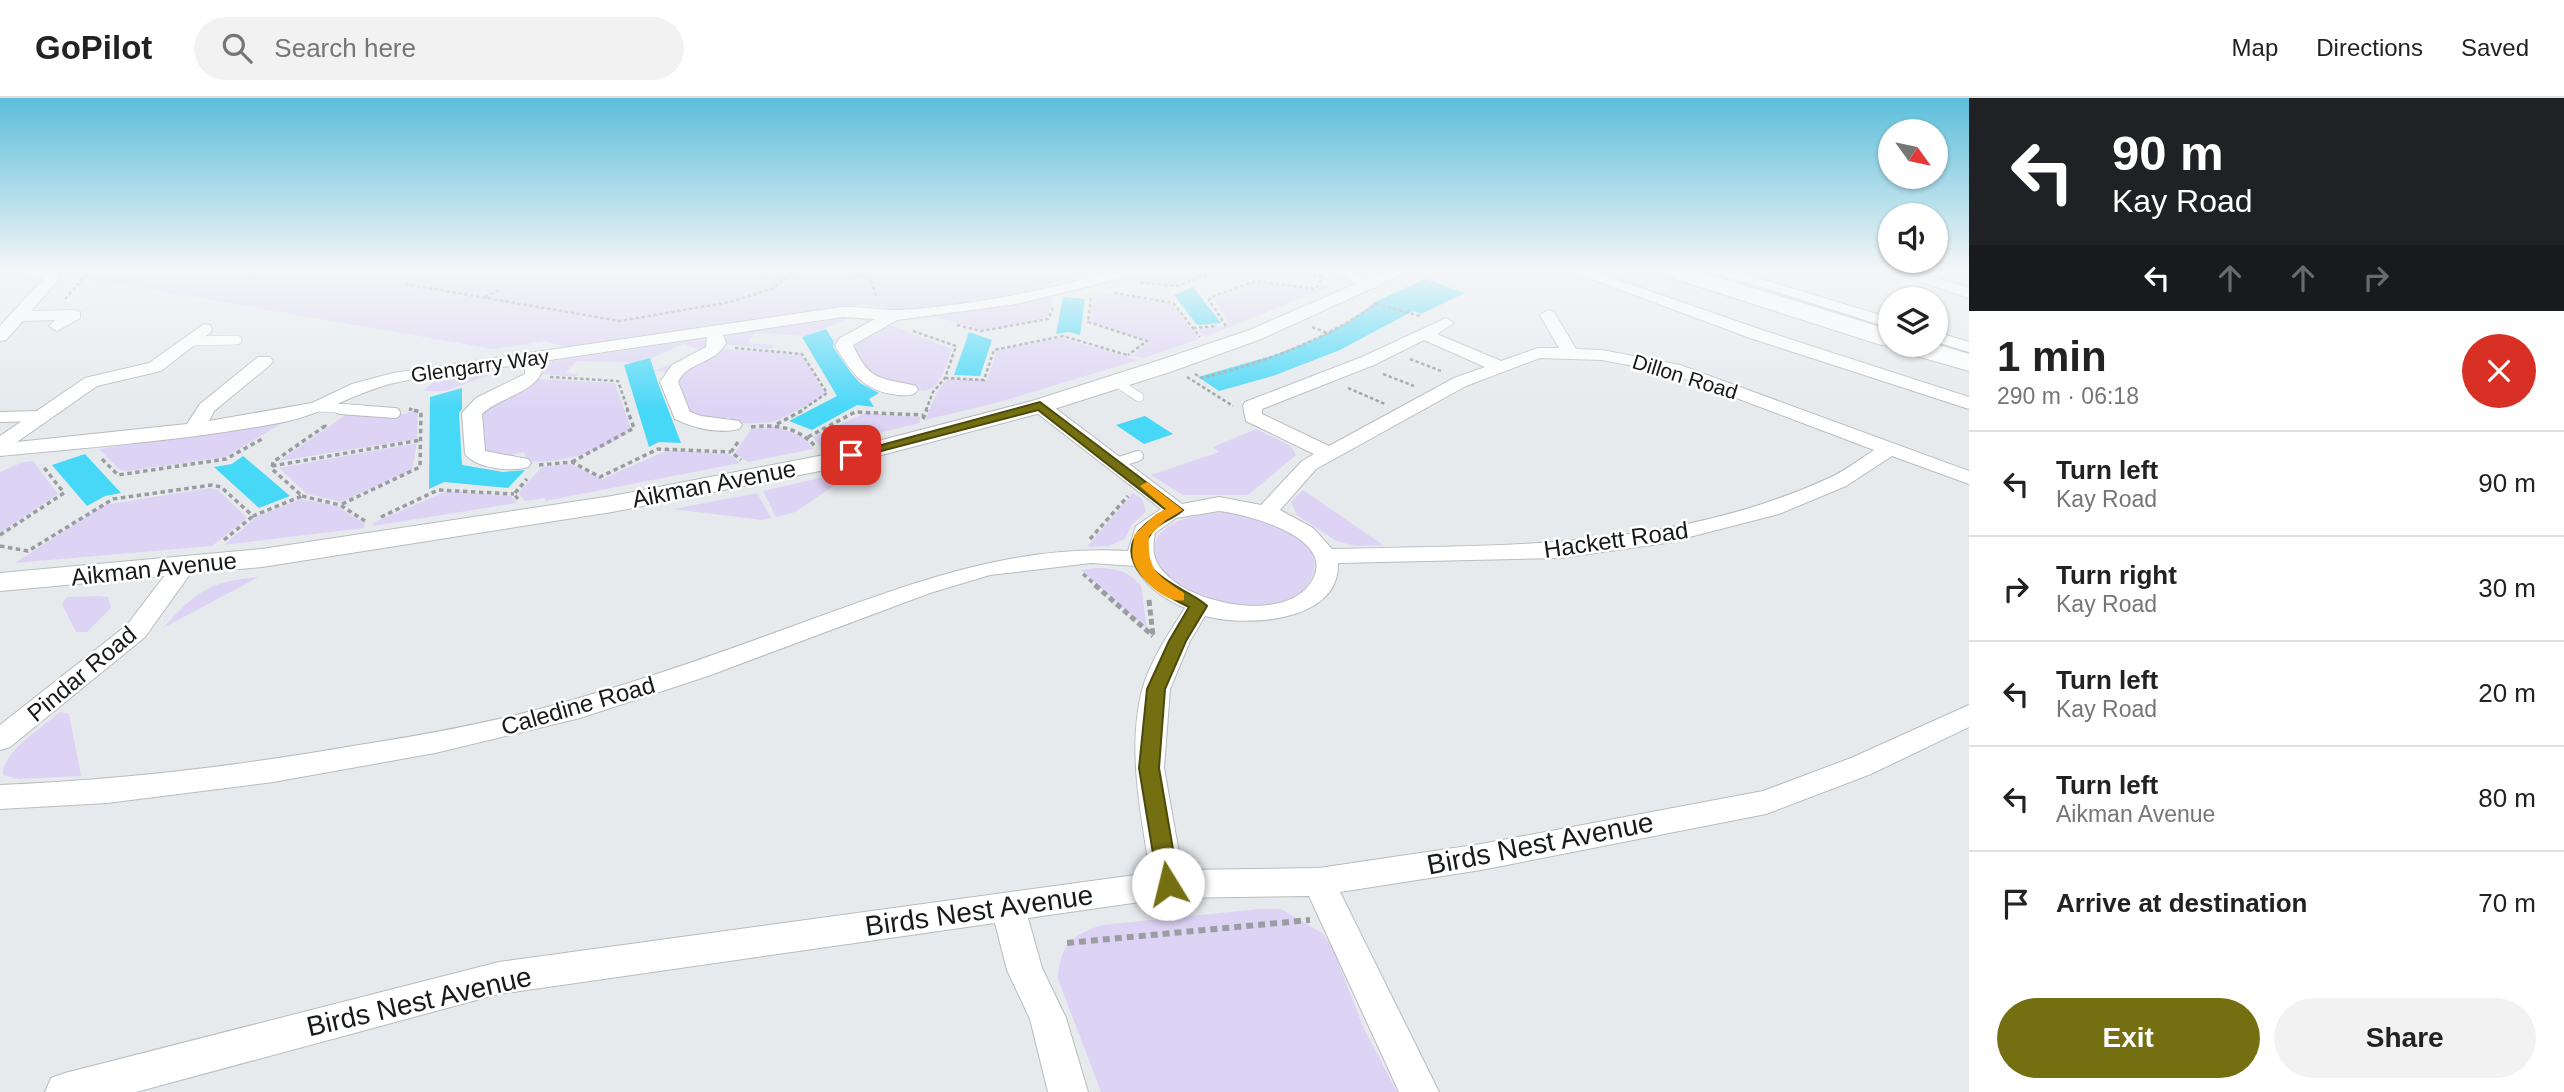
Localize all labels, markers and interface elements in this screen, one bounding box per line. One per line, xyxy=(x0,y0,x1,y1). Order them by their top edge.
search box xyxy=(194,17,684,80)
text: GoPilot xyxy=(35,29,152,66)
icon: search xyxy=(218,29,256,67)
text: Search here xyxy=(274,33,416,63)
text: Map xyxy=(2232,34,2278,61)
text: Directions xyxy=(2316,34,2423,61)
text: Saved xyxy=(2461,34,2529,61)
north arrow xyxy=(1878,119,1948,189)
map controls xyxy=(1878,119,1948,357)
icon: left xyxy=(1997,126,2088,217)
text: 90 m xyxy=(2112,126,2224,180)
text: Kay Road xyxy=(2112,183,2253,219)
button: sound xyxy=(1878,203,1948,273)
icon: left xyxy=(2138,259,2176,297)
icon: ahead xyxy=(2211,259,2249,297)
icon: ahead xyxy=(2284,259,2322,297)
icon: right xyxy=(2357,259,2395,297)
button: layers xyxy=(1878,287,1948,357)
text: 1 min xyxy=(1997,333,2107,380)
button: close xyxy=(2462,334,2536,408)
street label: Glengarry Way xyxy=(409,344,551,387)
street label: Dillon Road xyxy=(1630,350,1740,403)
text: 290 m · 06:18 xyxy=(1997,383,2139,409)
pin xyxy=(821,425,881,485)
icon: arrive xyxy=(832,436,870,474)
street label: Aikman Avenue xyxy=(630,454,798,513)
text: Turn left xyxy=(2056,455,2158,485)
icon: left xyxy=(1997,465,2035,503)
text: 90 m xyxy=(2478,468,2536,498)
text: Kay Road xyxy=(2056,486,2157,512)
street label: Hackett Road xyxy=(1542,516,1690,563)
street label: Aikman Avenue xyxy=(70,546,238,591)
text: Turn right xyxy=(2056,560,2177,590)
icon: right xyxy=(1997,570,2035,608)
text: 30 m xyxy=(2478,573,2536,603)
text: Kay Road xyxy=(2056,591,2157,617)
street label: Pindar Road xyxy=(22,620,141,727)
text: Turn left xyxy=(2056,665,2158,695)
street label: Caledine Road xyxy=(498,671,658,740)
icon: left xyxy=(1997,675,2035,713)
text: 20 m xyxy=(2478,678,2536,708)
text: Kay Road xyxy=(2056,696,2157,722)
text: Turn left xyxy=(2056,770,2158,800)
icon: left xyxy=(1997,780,2035,818)
text: 80 m xyxy=(2478,783,2536,813)
text: Aikman Avenue xyxy=(2056,801,2215,827)
street label: Birds Nest Avenue xyxy=(1424,806,1656,881)
position arrow xyxy=(1131,847,1205,921)
street label: Birds Nest Avenue xyxy=(863,879,1095,942)
icon: arrive xyxy=(1997,885,2035,923)
text: Arrive at destination xyxy=(2056,888,2307,918)
text: 70 m xyxy=(2478,888,2536,918)
street label: Birds Nest Avenue xyxy=(304,961,535,1042)
button: Exit xyxy=(1997,998,2260,1078)
button: Share xyxy=(2274,998,2536,1078)

